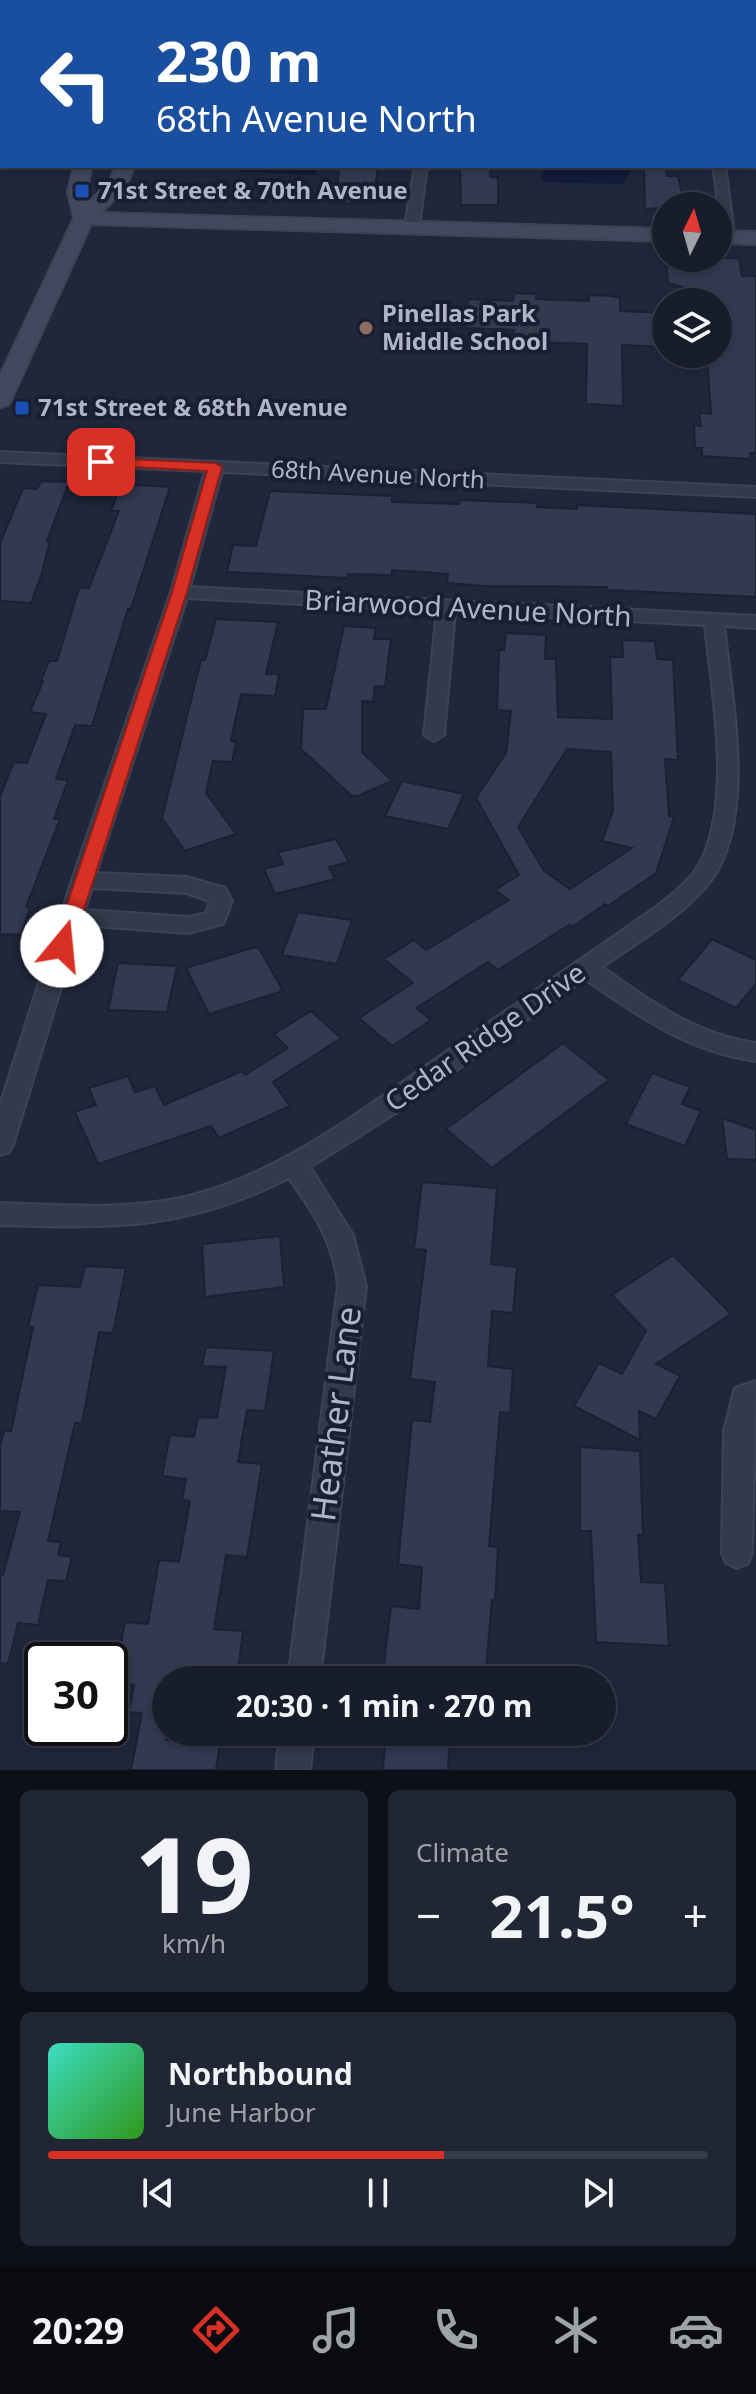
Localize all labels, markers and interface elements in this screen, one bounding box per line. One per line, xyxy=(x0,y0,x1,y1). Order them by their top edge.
text: 230 m xyxy=(156,22,321,98)
icon: left xyxy=(24,32,128,136)
text: 68th Avenue North xyxy=(156,94,477,143)
place label: 71st Street & 70th Avenue xyxy=(98,173,407,206)
marker: 71st Street & 70th Avenue xyxy=(73,182,91,200)
north arrow xyxy=(652,192,732,272)
map controls xyxy=(652,192,732,368)
button: layers xyxy=(652,288,732,368)
place label: Pinellas Park Middle School xyxy=(382,296,548,357)
marker: Pinellas Park Middle School xyxy=(357,319,375,337)
place label: 71st Street & 68th Avenue xyxy=(38,390,347,423)
marker: 71st Street & 68th Avenue xyxy=(13,399,31,417)
pin xyxy=(67,428,135,496)
icon: arrive xyxy=(79,440,123,484)
street label: 68th Avenue North xyxy=(270,451,486,496)
street label: Briarwood Avenue North xyxy=(304,579,633,635)
position arrow xyxy=(20,904,104,988)
street label: Cedar Ridge Drive xyxy=(377,953,592,1120)
street label: Heather Lane xyxy=(299,1304,371,1524)
speed limit sign: 30 xyxy=(24,1642,128,1746)
text: 20:30 · 1 min · 270 m xyxy=(236,1685,532,1726)
text: 19 xyxy=(135,1802,253,1943)
text: Climate xyxy=(416,1834,509,1870)
text: 21.5° xyxy=(489,1874,635,1956)
text: − xyxy=(416,1885,441,1945)
text: + xyxy=(683,1885,708,1945)
text: km/h xyxy=(162,1925,226,1961)
text: Northbound xyxy=(168,2053,353,2094)
text: June Harbor xyxy=(168,2094,316,2130)
icon: previous xyxy=(136,2171,180,2215)
icon: pause xyxy=(356,2171,400,2215)
icon: next xyxy=(576,2171,620,2215)
icon: directions xyxy=(188,2302,244,2358)
icon: music xyxy=(308,2302,364,2358)
icon: phone xyxy=(428,2302,484,2358)
icon: climate xyxy=(548,2302,604,2358)
icon: car xyxy=(668,2302,724,2358)
text: 20:29 xyxy=(32,2306,124,2355)

